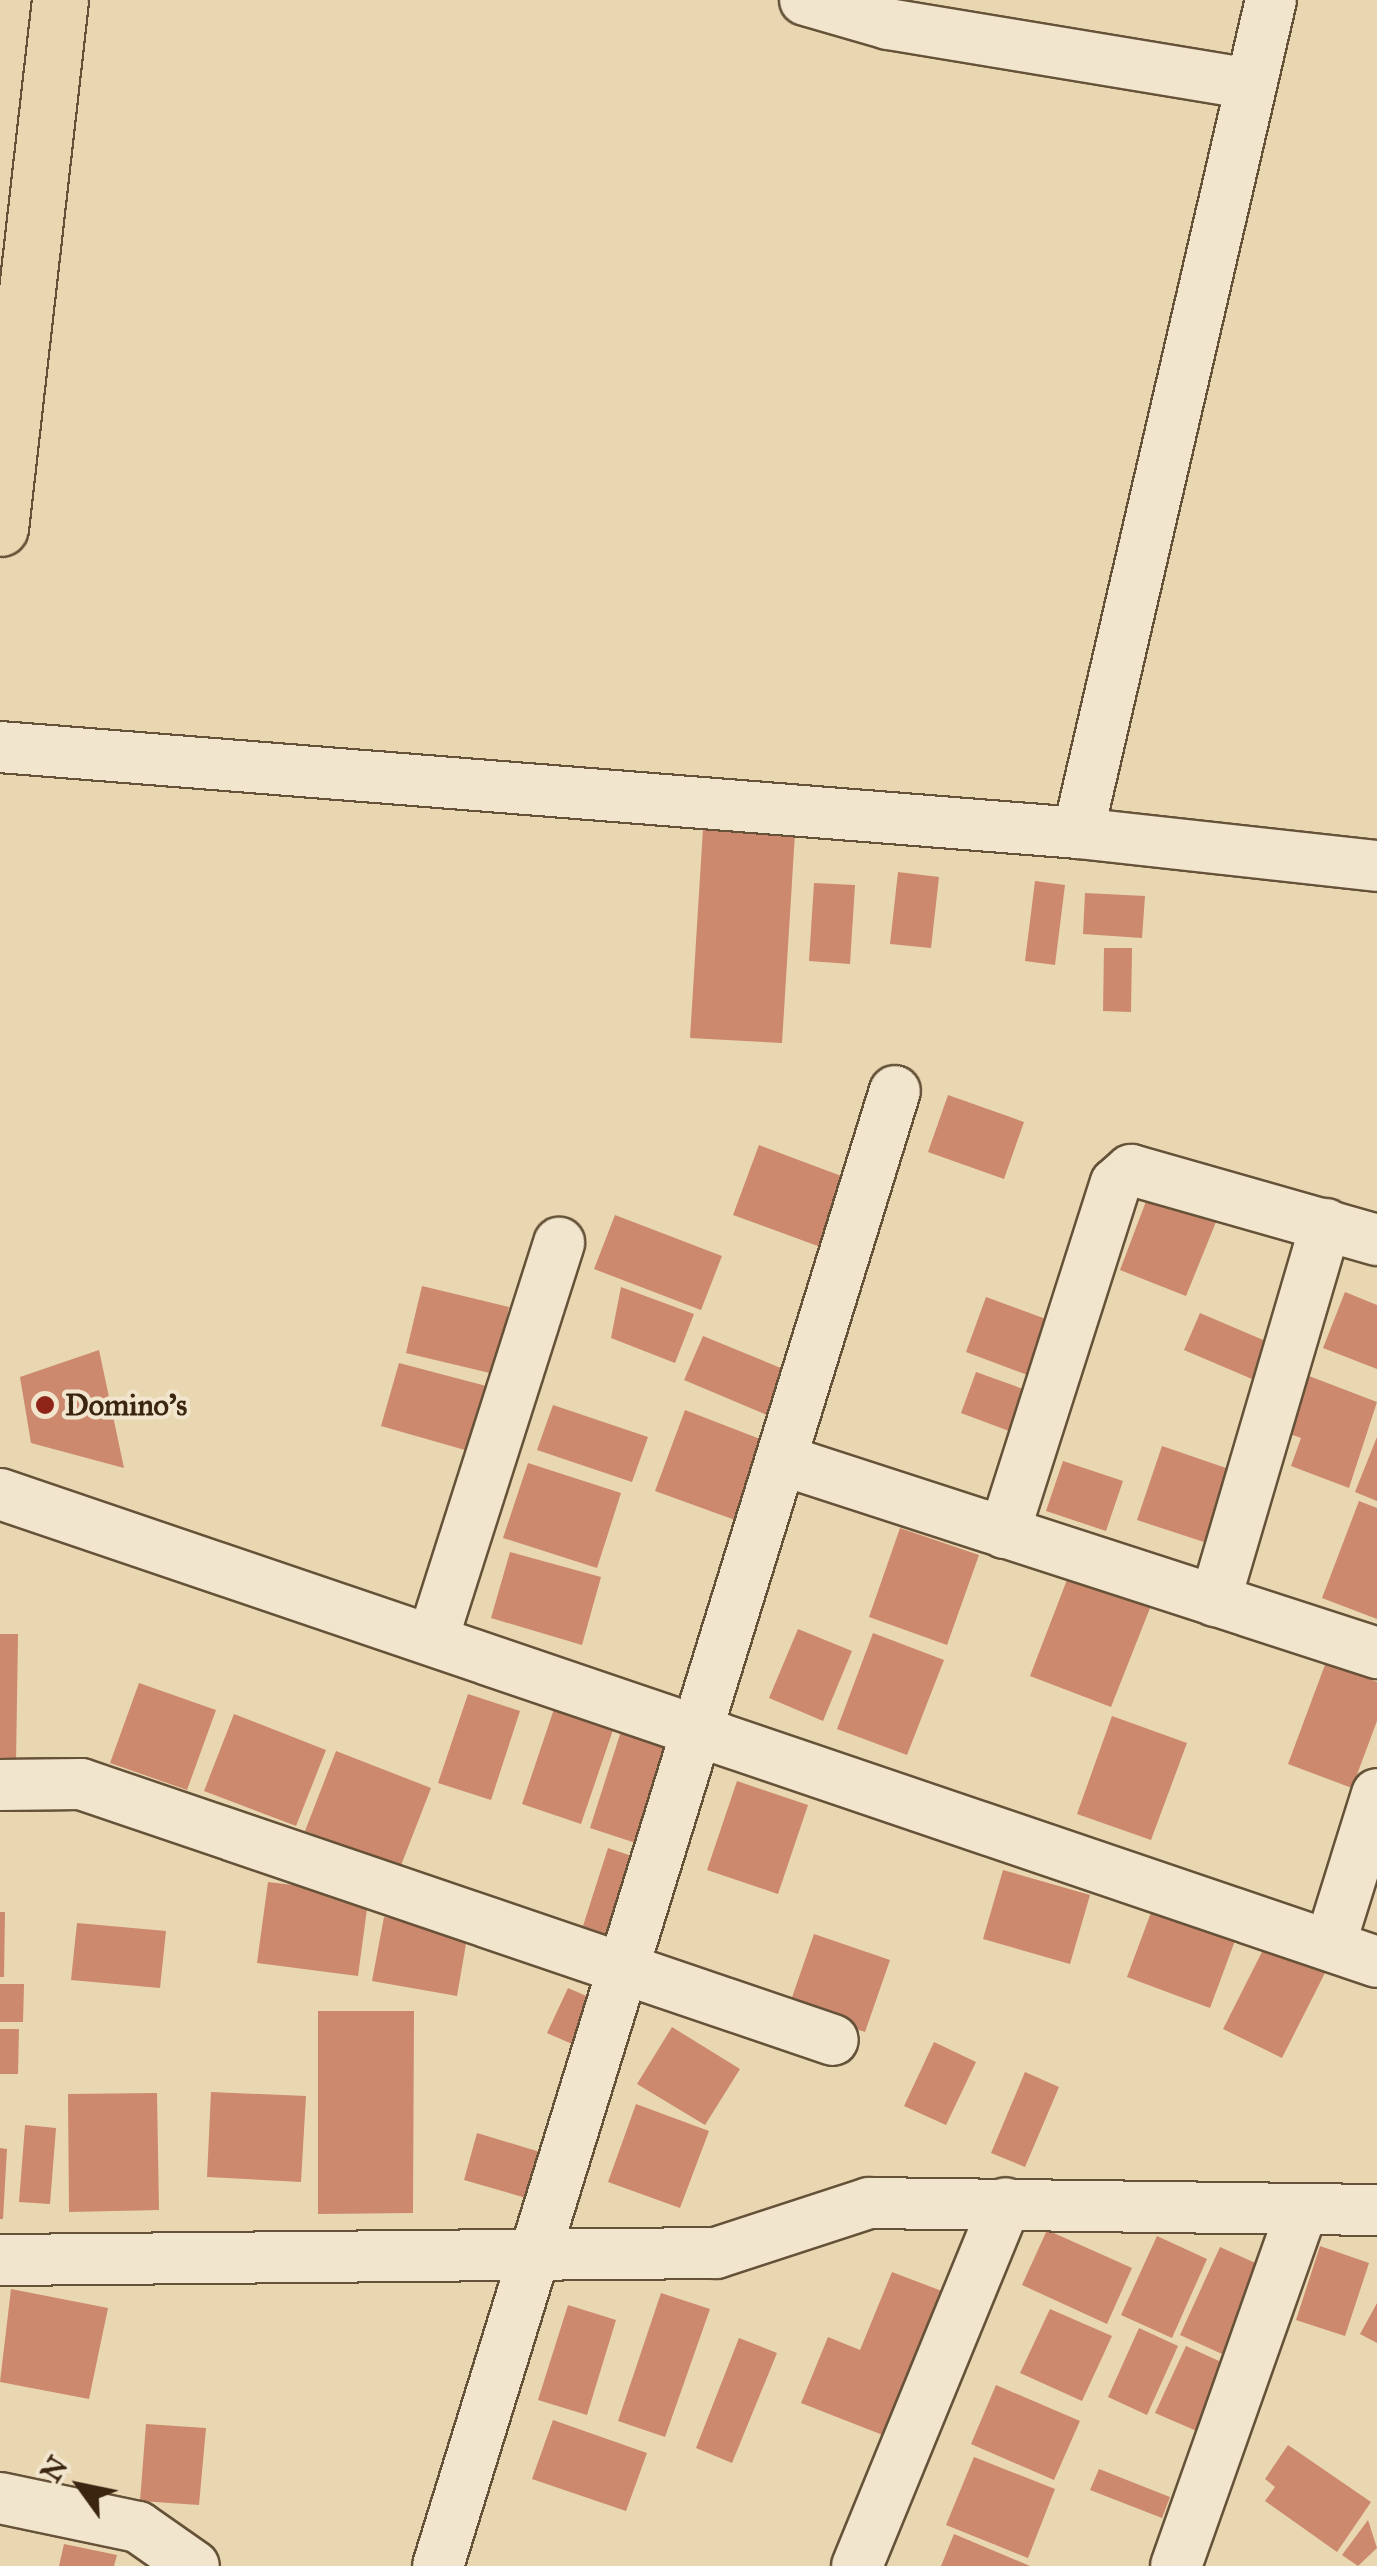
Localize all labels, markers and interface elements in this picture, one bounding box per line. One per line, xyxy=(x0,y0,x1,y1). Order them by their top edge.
place label: Domino's xyxy=(65,1387,187,1423)
marker: Domino's xyxy=(34,1394,56,1416)
north arrow xyxy=(30,2436,130,2536)
text: N xyxy=(33,2450,76,2489)

